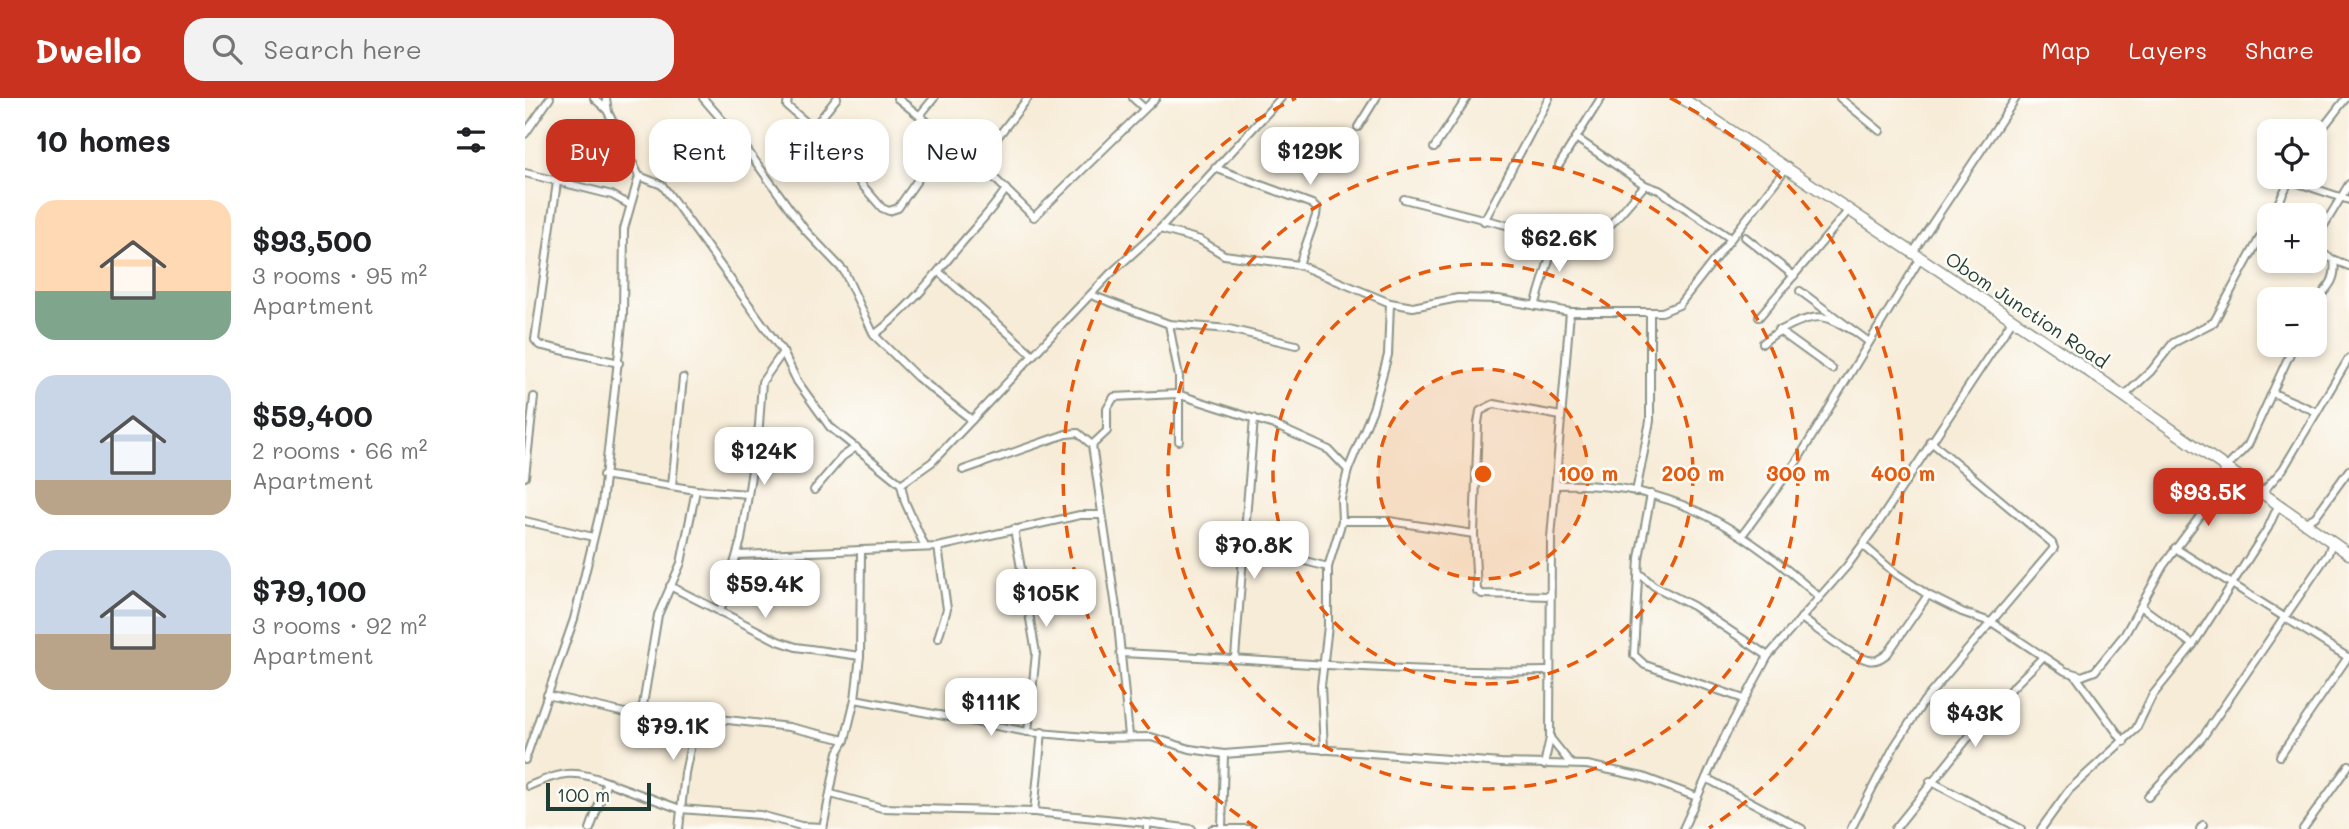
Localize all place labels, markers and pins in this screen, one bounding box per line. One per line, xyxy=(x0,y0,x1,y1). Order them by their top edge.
pin: $129K xyxy=(1261,127,1359,187)
pin: $62.6K xyxy=(1502,214,1616,274)
pin: $124K xyxy=(715,428,813,487)
centre of rings xyxy=(1471,462,1495,486)
pin: $93.5K xyxy=(2151,468,2265,528)
pin: $70.8K xyxy=(1197,522,1311,581)
pin: $59.4K xyxy=(708,560,822,620)
pin: $105K xyxy=(997,570,1095,629)
pin: $111K xyxy=(942,678,1040,738)
pin: $43K xyxy=(1934,690,2016,749)
pin: $79.1K xyxy=(616,702,730,762)

